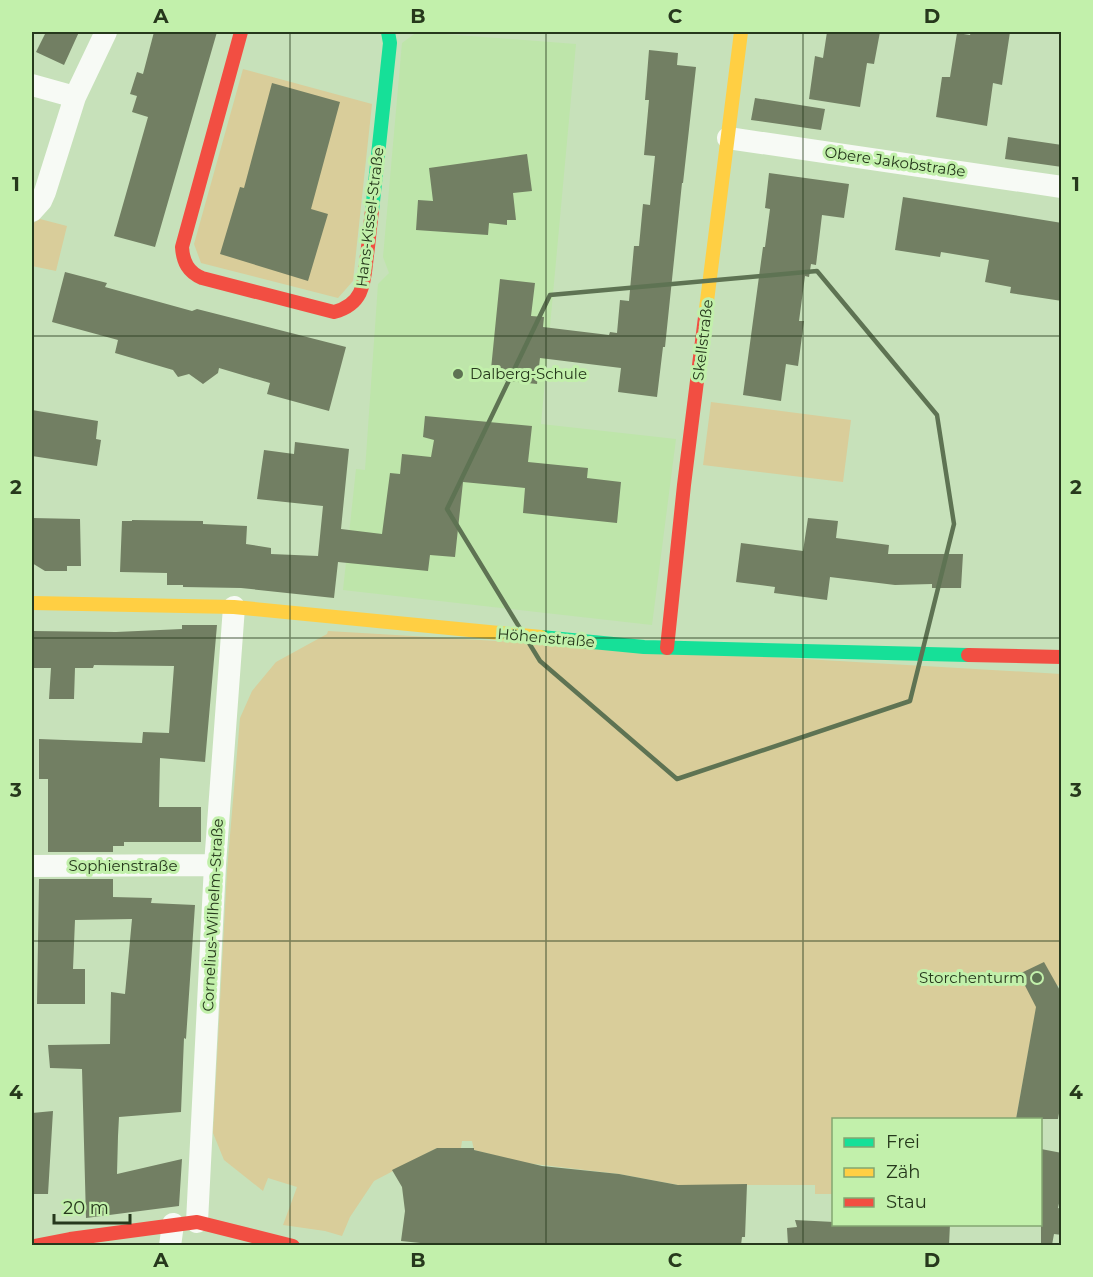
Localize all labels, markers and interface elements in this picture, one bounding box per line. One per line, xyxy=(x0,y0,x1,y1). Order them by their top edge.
text: A xyxy=(152,4,169,28)
text: B xyxy=(410,4,426,28)
text: C xyxy=(668,4,683,28)
text: D xyxy=(924,4,940,28)
street label: Obere Jakobstraße xyxy=(823,142,967,181)
street label: Hans-Kissel-Straße xyxy=(351,146,388,288)
text: 1 xyxy=(12,172,20,196)
text: 1 xyxy=(1072,172,1080,196)
street label: Skellstraße xyxy=(688,298,717,382)
place label: Dalberg-Schule xyxy=(470,364,587,383)
marker: Dalberg-Schule xyxy=(451,367,465,381)
text: 2 xyxy=(10,475,22,499)
text: 2 xyxy=(1070,475,1082,499)
street label: Höhenstraße xyxy=(497,624,596,651)
text: 3 xyxy=(9,778,22,802)
text: 3 xyxy=(1069,778,1082,802)
street label: Cornelius-Wilhelm-Straße xyxy=(198,818,227,1012)
street label: Sophienstraße xyxy=(69,856,177,875)
place label: Storchenturm xyxy=(919,968,1025,987)
marker: Storchenturm xyxy=(1030,971,1044,985)
text: 4 xyxy=(9,1080,23,1104)
text: 4 xyxy=(1069,1080,1083,1104)
legend xyxy=(832,1118,1042,1226)
text: Frei xyxy=(886,1131,920,1153)
text: Zäh xyxy=(886,1161,921,1183)
scale bar xyxy=(54,1187,130,1225)
text: Stau xyxy=(886,1191,927,1213)
text: 20 m xyxy=(63,1197,109,1219)
text: A xyxy=(152,1248,169,1272)
text: B xyxy=(410,1248,426,1272)
text: C xyxy=(668,1248,683,1272)
text: D xyxy=(924,1248,940,1272)

